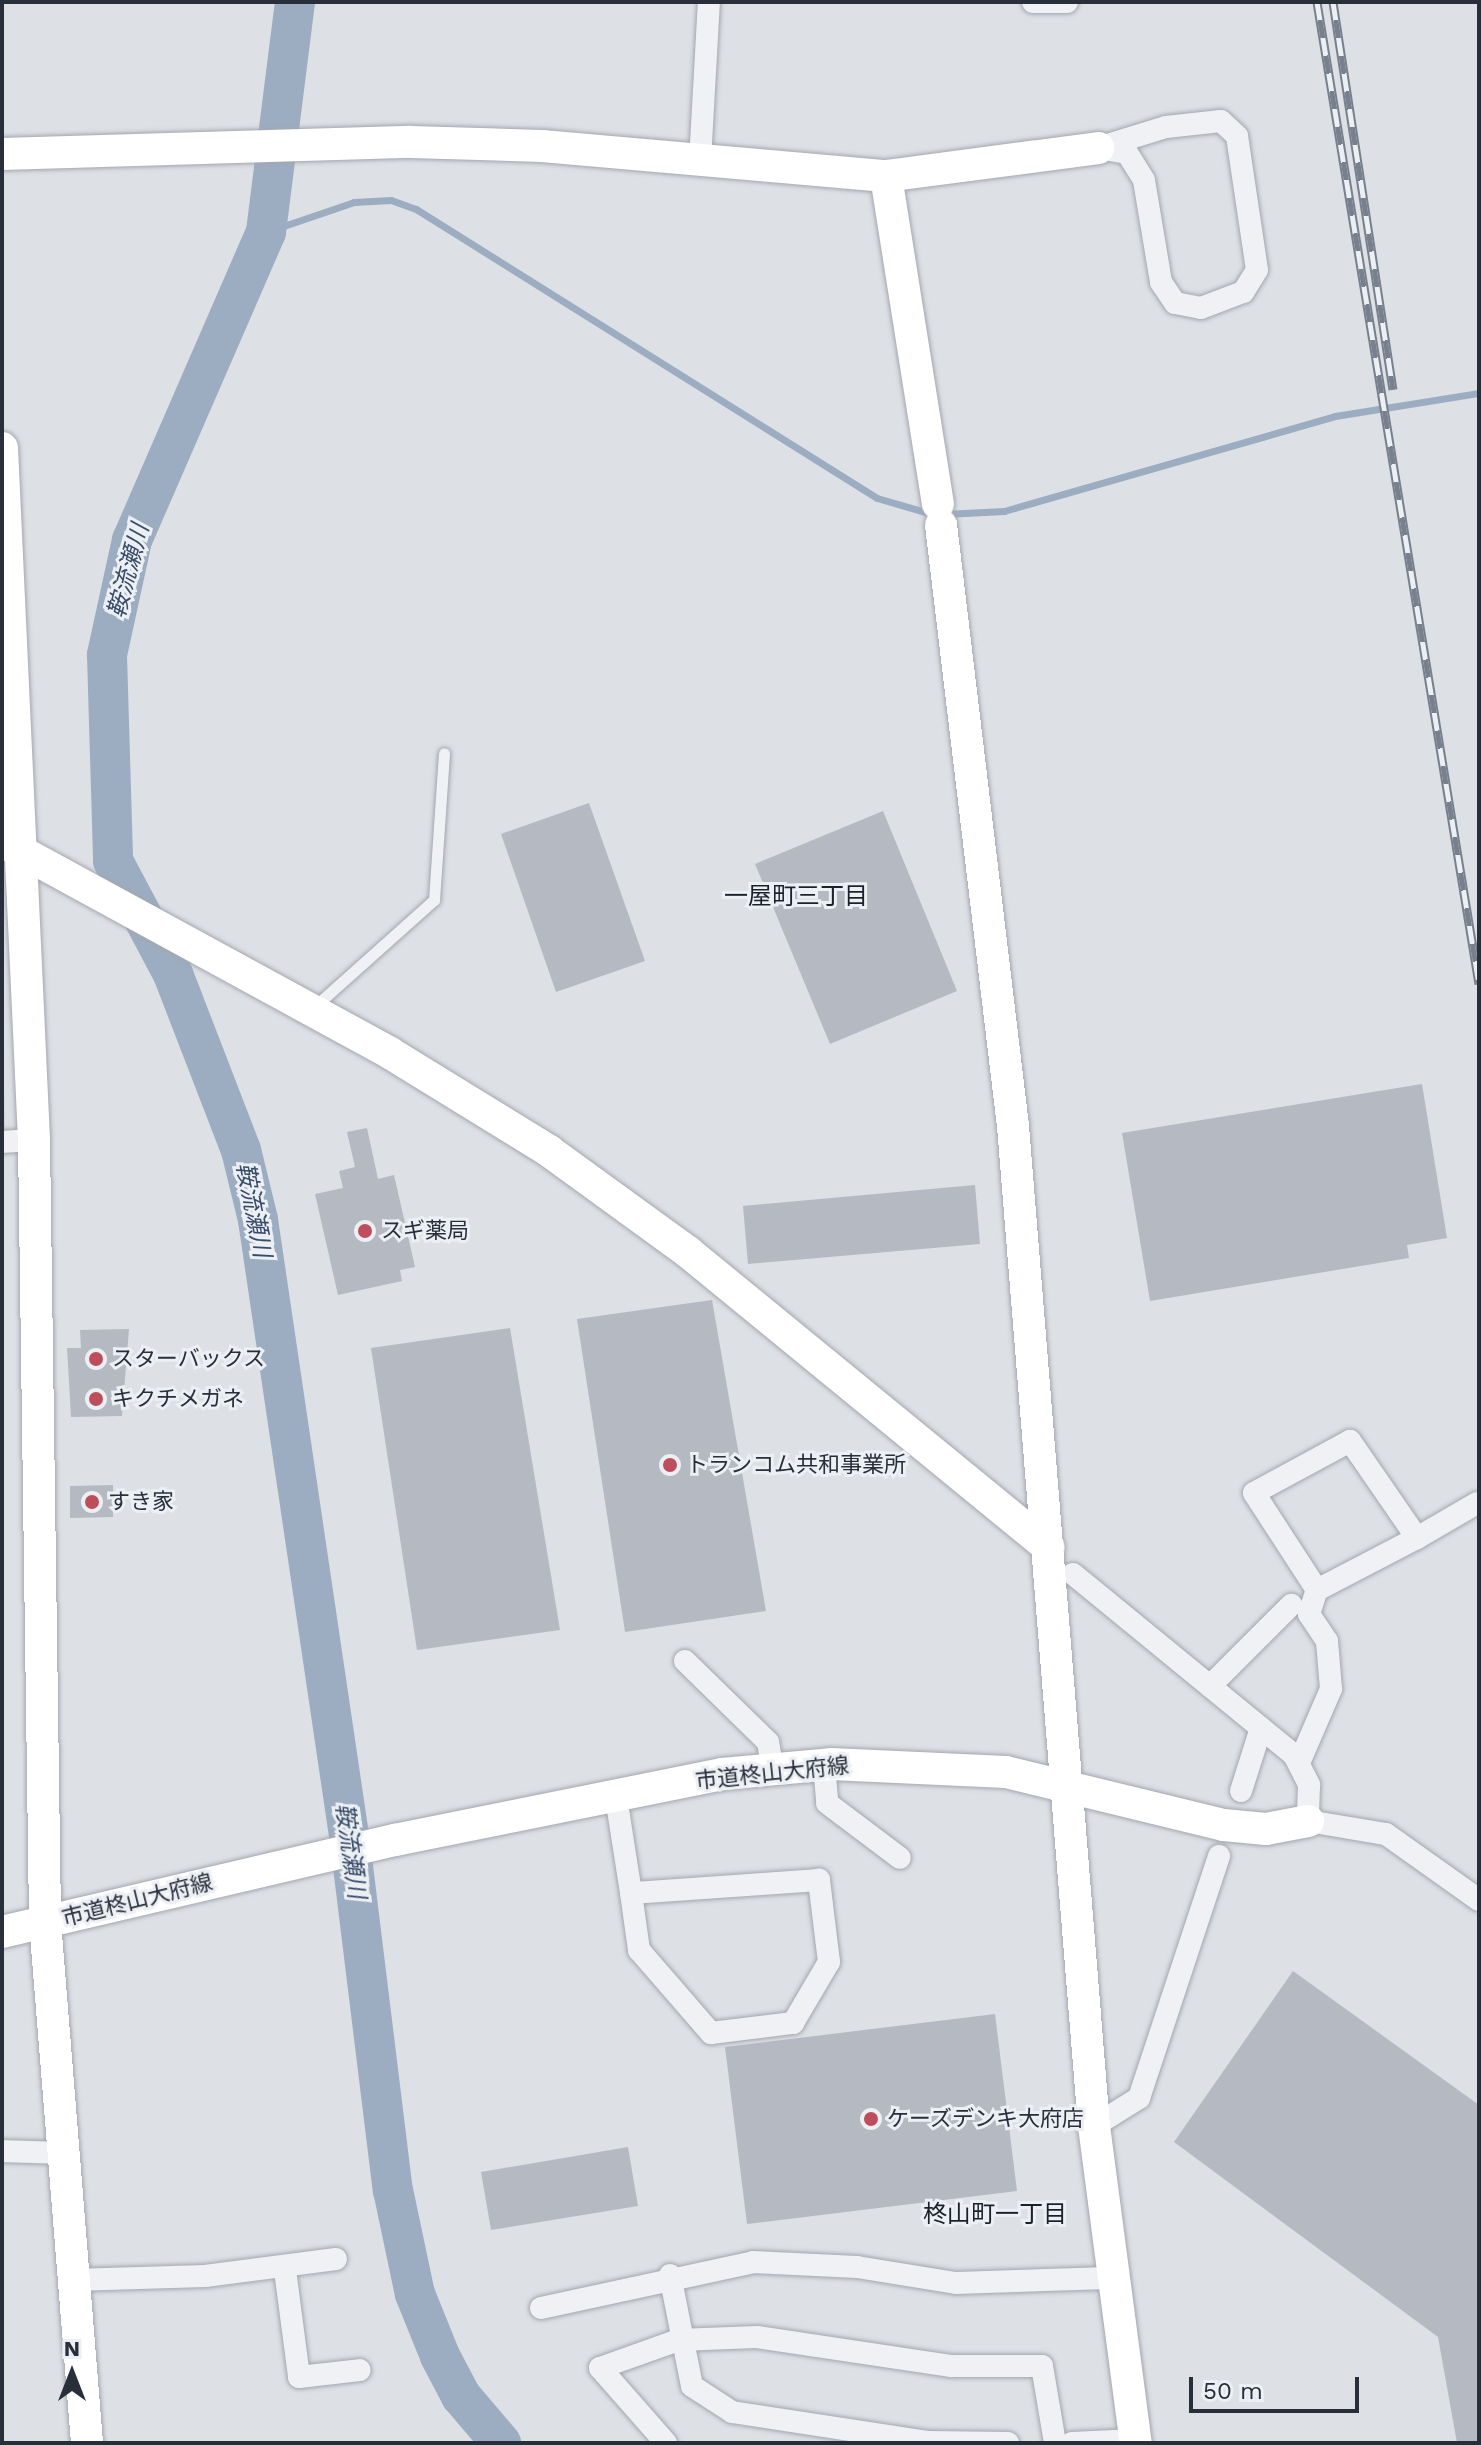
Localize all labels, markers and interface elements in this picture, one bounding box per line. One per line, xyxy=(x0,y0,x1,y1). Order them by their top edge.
water label: 鞍流瀬川 xyxy=(103,521,155,621)
district label: 一屋町三丁目 xyxy=(724,883,868,911)
water label: 鞍流瀬川 xyxy=(230,1160,276,1260)
place label: スギ薬局 xyxy=(381,1218,469,1244)
marker: スギ薬局 xyxy=(356,1222,374,1240)
place label: スターバックス xyxy=(112,1346,266,1372)
marker: スターバックス xyxy=(87,1350,105,1368)
place label: キクチメガネ xyxy=(112,1386,244,1412)
marker: キクチメガネ xyxy=(87,1390,105,1408)
place label: トランコム共和事業所 xyxy=(686,1452,906,1478)
marker: トランコム共和事業所 xyxy=(661,1456,679,1474)
place label: すき家 xyxy=(108,1489,174,1515)
marker: すき家 xyxy=(83,1493,101,1511)
street label: 市道柊山大府線 xyxy=(694,1752,850,1794)
water label: 鞍流瀬川 xyxy=(329,1801,371,1901)
street label: 市道柊山大府線 xyxy=(59,1869,215,1931)
place label: ケーズデンキ大府店 xyxy=(887,2106,1085,2132)
marker: ケーズデンキ大府店 xyxy=(862,2110,880,2128)
district label: 柊山町一丁目 xyxy=(923,2201,1067,2229)
north arrow xyxy=(32,2333,112,2413)
text: N xyxy=(64,2336,80,2361)
scale bar xyxy=(1193,2361,1363,2411)
text: 50 m xyxy=(1203,2377,1263,2405)

